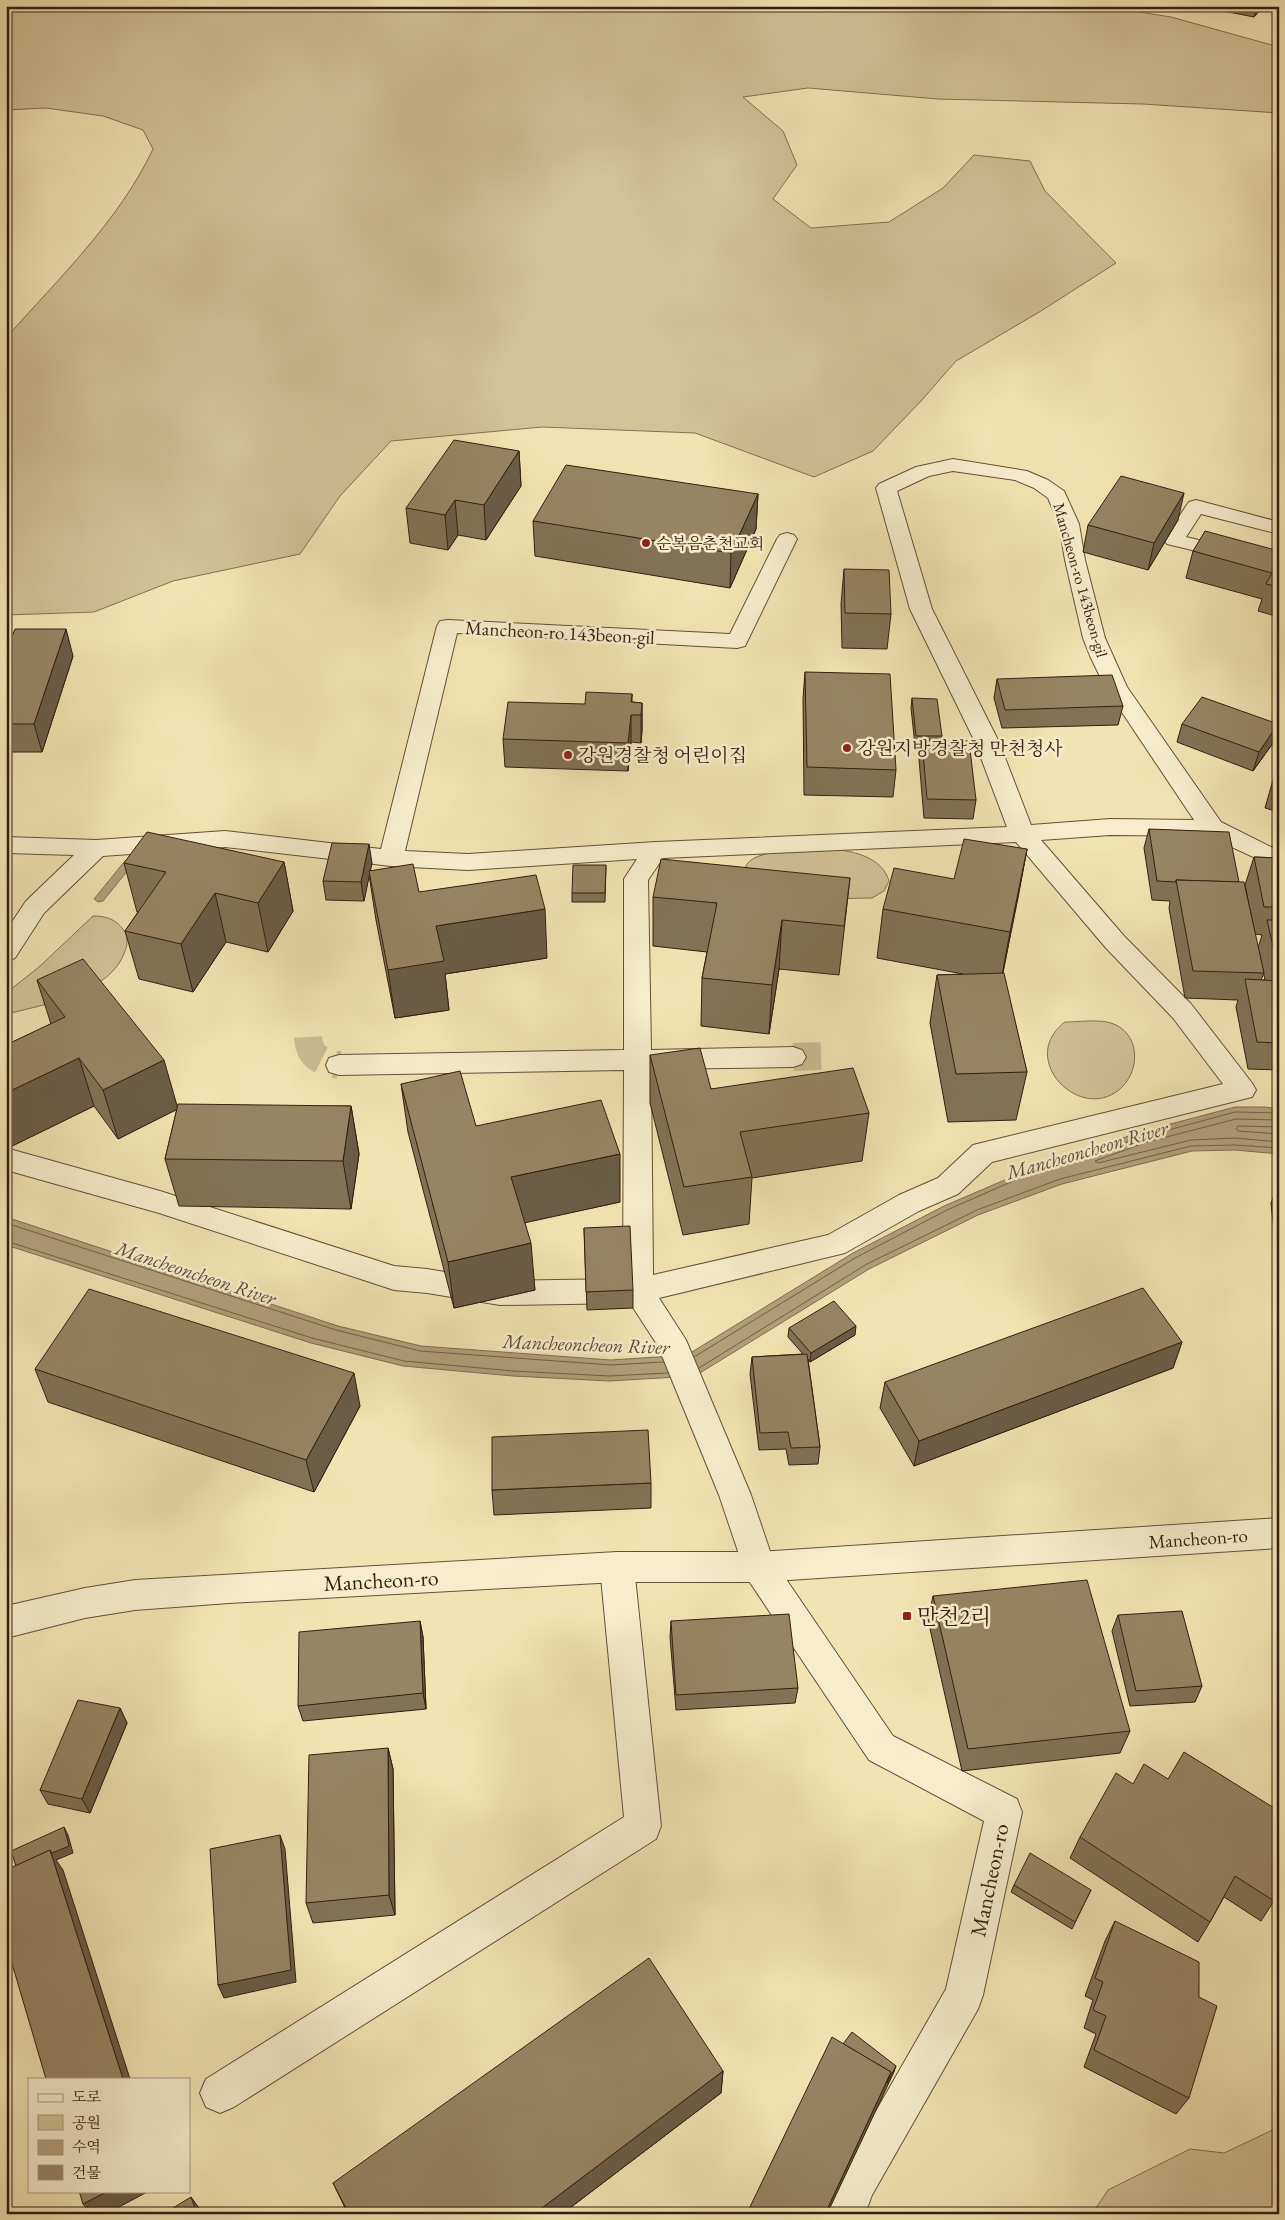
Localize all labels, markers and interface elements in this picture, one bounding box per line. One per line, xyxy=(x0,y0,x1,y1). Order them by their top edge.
street label: Mancheon-ro 143beon-gil xyxy=(1048,500,1113,660)
place label: 순복음춘천교회 xyxy=(656,533,764,554)
marker: 순복음춘천교회 xyxy=(640,537,652,549)
street label: Mancheon-ro 143beon-gil xyxy=(465,615,656,650)
place label: 강원지방경찰청 만천청사 xyxy=(857,736,1063,761)
marker: 강원지방경찰청 만천청사 xyxy=(841,742,853,754)
place label: 강원경찰청 어린이집 xyxy=(578,743,747,768)
marker: 강원경찰청 어린이집 xyxy=(562,749,574,761)
water label: Mancheoncheon River xyxy=(1002,1114,1172,1186)
water label: Mancheoncheon River xyxy=(112,1234,281,1312)
water label: Mancheoncheon River xyxy=(501,1328,671,1360)
street label: Mancheon-ro xyxy=(1148,1523,1249,1554)
street label: Mancheon-ro xyxy=(323,1563,439,1598)
place label: 만천2리 xyxy=(917,1602,991,1631)
marker: 만천2리 xyxy=(901,1610,913,1622)
street label: Mancheon-ro xyxy=(963,1821,1016,1939)
legend xyxy=(28,2078,190,2192)
text: 도로 xyxy=(72,2087,101,2106)
text: 공원 xyxy=(72,2113,101,2132)
text: 수역 xyxy=(72,2137,101,2156)
text: 건물 xyxy=(72,2163,101,2182)

